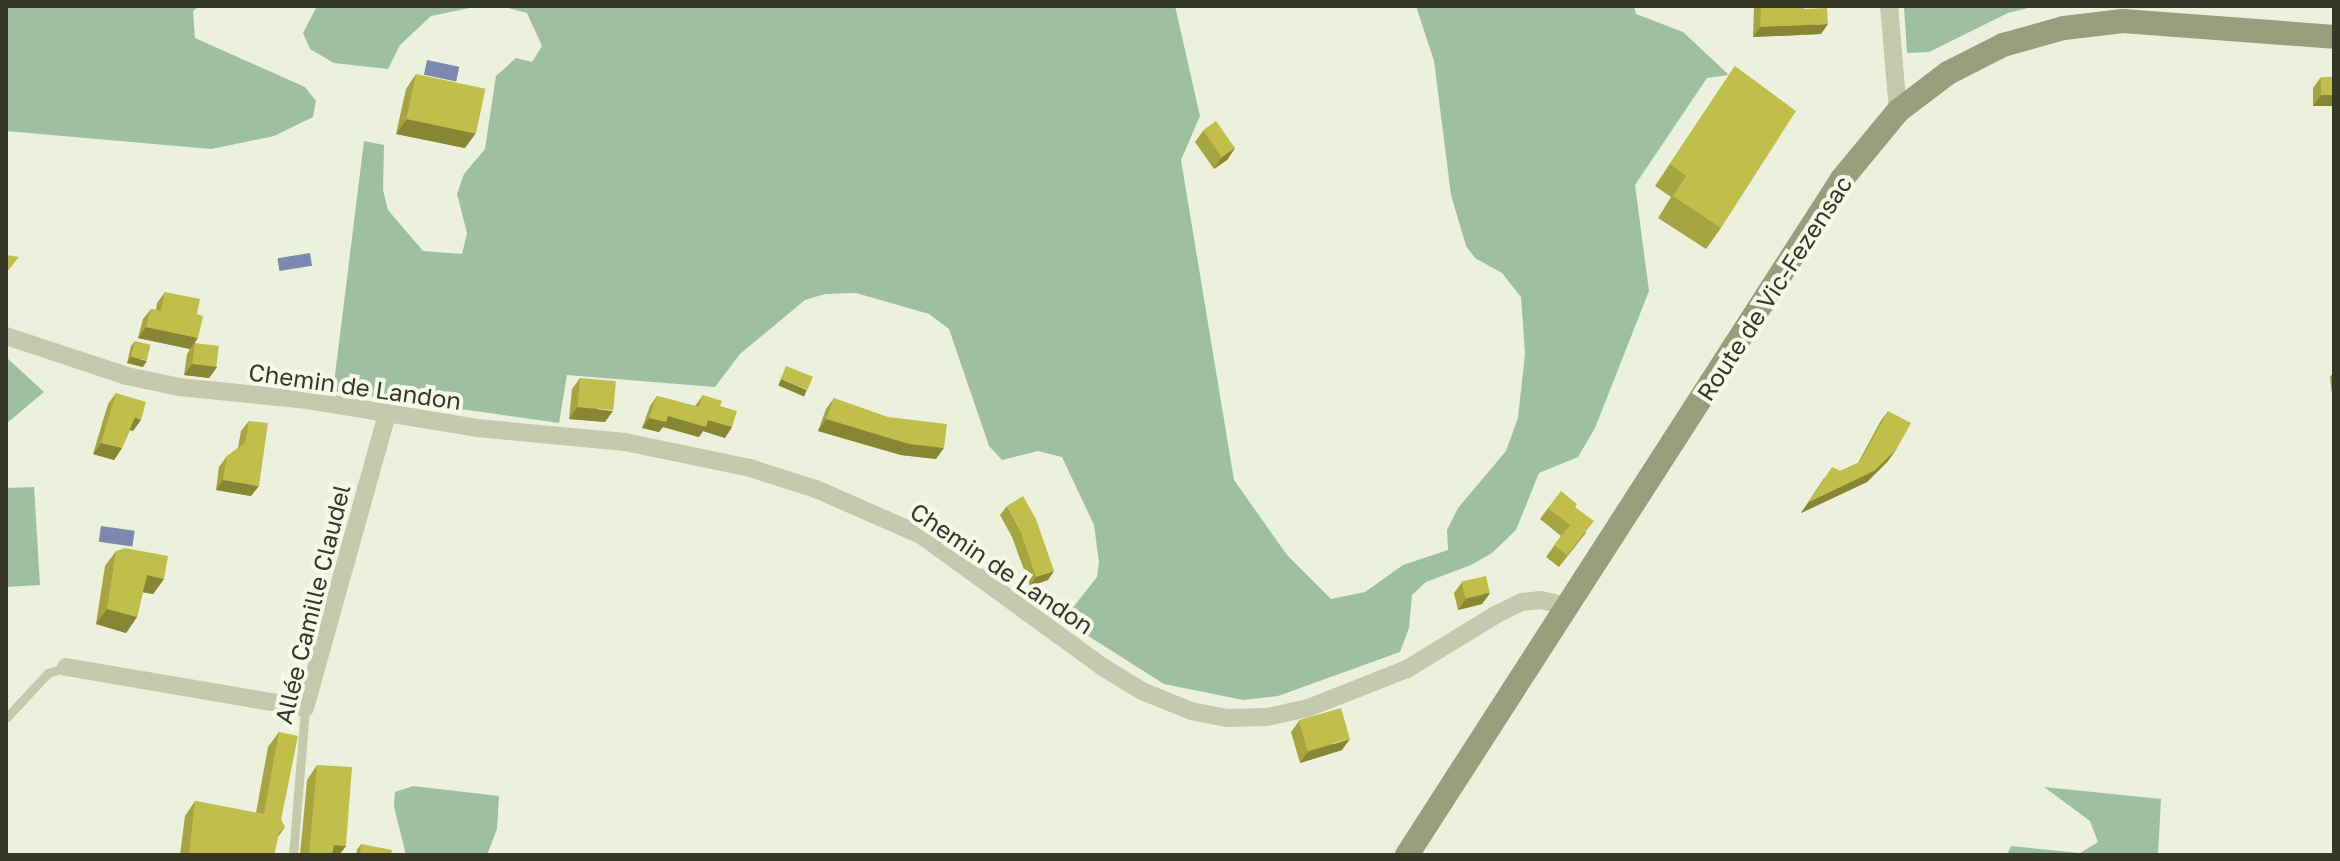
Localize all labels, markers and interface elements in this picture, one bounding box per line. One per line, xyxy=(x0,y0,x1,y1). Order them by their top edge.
street label: Route de Vic-Fezensac xyxy=(1691,170,1857,406)
street label: Chemin de Landon xyxy=(247,357,463,415)
street label: Allée Camille Claudel xyxy=(268,481,356,727)
street label: Chemin de Landon xyxy=(905,496,1099,640)

